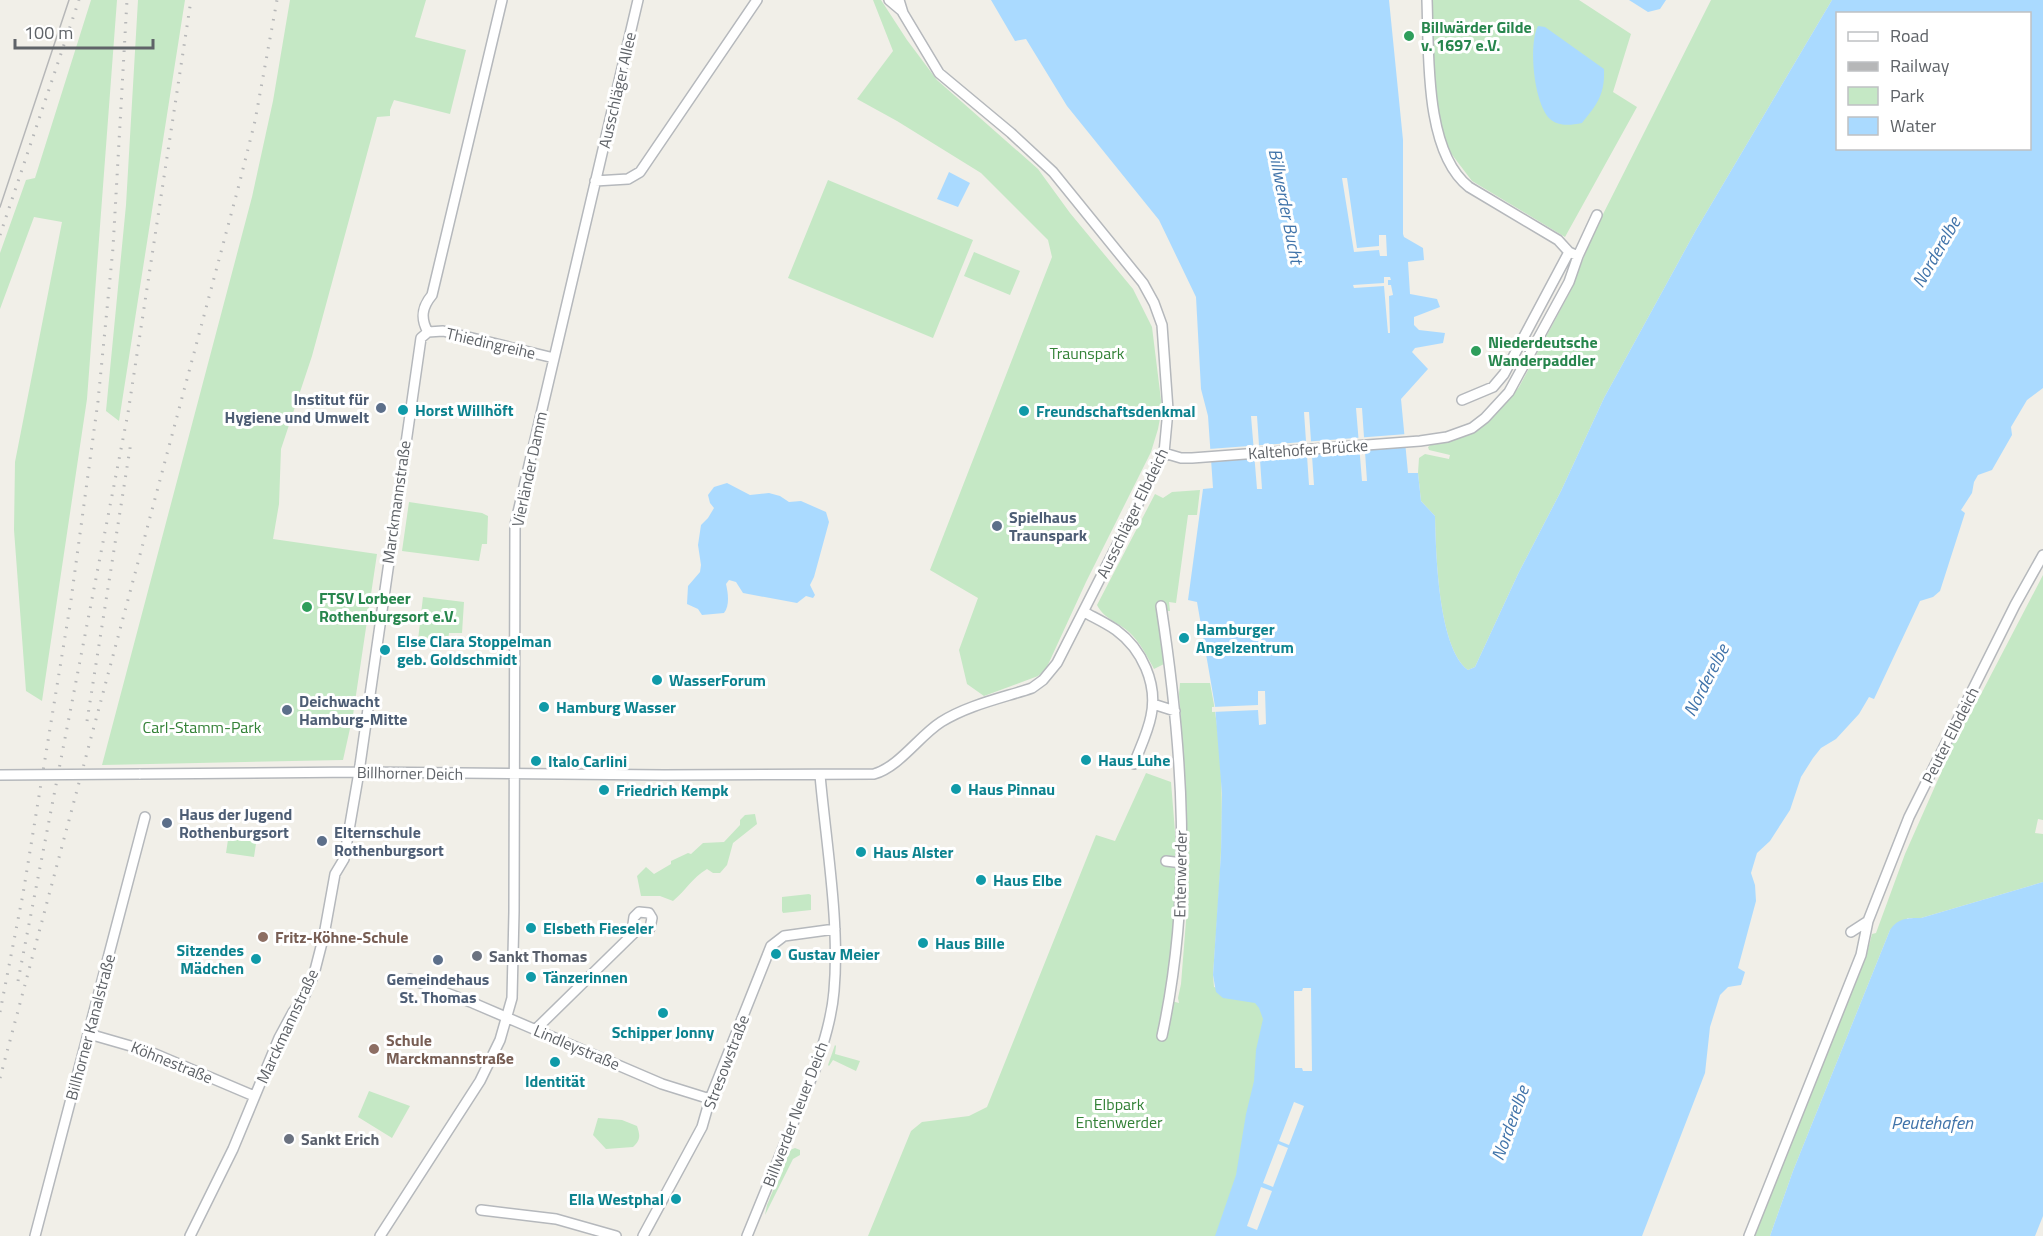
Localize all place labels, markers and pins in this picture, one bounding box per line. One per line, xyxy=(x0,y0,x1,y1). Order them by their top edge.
place label: Billwärder Gilde v. 1697 e.V. xyxy=(1421,15,1532,57)
marker: Billwärder Gilde v. 1697 e.V. xyxy=(1402,29,1416,43)
place label: Niederdeutsche Wanderpaddler xyxy=(1488,330,1598,372)
marker: Niederdeutsche Wanderpaddler xyxy=(1469,344,1483,358)
place label: Institut für Hygiene und Umwelt xyxy=(225,387,369,429)
place label: Horst Willhöft xyxy=(415,398,514,422)
place label: Freundschaftsdenkmal xyxy=(1036,399,1196,423)
marker: Institut für Hygiene und Umwelt xyxy=(374,401,388,415)
marker: Horst Willhöft xyxy=(396,403,410,417)
marker: Freundschaftsdenkmal xyxy=(1017,404,1031,418)
place label: Spielhaus Traunspark xyxy=(1009,505,1088,547)
marker: Spielhaus Traunspark xyxy=(990,519,1004,533)
place label: FTSV Lorbeer Rothenburgsort e.V. xyxy=(319,586,457,628)
marker: FTSV Lorbeer Rothenburgsort e.V. xyxy=(300,600,314,614)
place label: Hamburger Angelzentrum xyxy=(1196,617,1294,659)
place label: Else Clara Stoppelman geb. Goldschmidt xyxy=(397,629,552,671)
marker: Hamburger Angelzentrum xyxy=(1177,631,1191,645)
marker: Else Clara Stoppelman geb. Goldschmidt xyxy=(378,643,392,657)
place label: WasserForum xyxy=(669,668,766,692)
marker: WasserForum xyxy=(650,673,664,687)
place label: Deichwacht Hamburg-Mitte xyxy=(299,689,408,731)
place label: Hamburg Wasser xyxy=(556,695,676,719)
marker: Hamburg Wasser xyxy=(537,700,551,714)
marker: Deichwacht Hamburg-Mitte xyxy=(280,703,294,717)
place label: Haus Luhe xyxy=(1098,748,1170,772)
place label: Italo Carlini xyxy=(548,749,627,773)
marker: Haus Luhe xyxy=(1079,753,1093,767)
marker: Italo Carlini xyxy=(529,754,543,768)
place label: Haus Pinnau xyxy=(968,777,1055,801)
place label: Friedrich Kempk xyxy=(616,778,729,802)
marker: Haus Pinnau xyxy=(949,782,963,796)
marker: Friedrich Kempk xyxy=(597,783,611,797)
place label: Haus der Jugend Rothenburgsort xyxy=(179,802,292,844)
marker: Haus der Jugend Rothenburgsort xyxy=(160,816,174,830)
place label: Elternschule Rothenburgsort xyxy=(334,820,444,862)
marker: Elternschule Rothenburgsort xyxy=(315,834,329,848)
place label: Haus Alster xyxy=(873,840,953,864)
marker: Haus Alster xyxy=(854,845,868,859)
place label: Haus Elbe xyxy=(993,868,1062,892)
marker: Haus Elbe xyxy=(974,873,988,887)
place label: Elsbeth Fieseler xyxy=(543,916,654,940)
marker: Elsbeth Fieseler xyxy=(524,921,538,935)
place label: Fritz-Köhne-Schule xyxy=(275,925,409,949)
marker: Fritz-Köhne-Schule xyxy=(256,930,270,944)
place label: Haus Bille xyxy=(935,931,1005,955)
marker: Haus Bille xyxy=(916,936,930,950)
place label: Sitzendes Mädchen xyxy=(177,938,244,980)
place label: Gustav Meier xyxy=(788,942,880,966)
place label: Sankt Thomas xyxy=(489,944,587,968)
marker: Gustav Meier xyxy=(769,947,783,961)
marker: Sankt Thomas xyxy=(470,949,484,963)
marker: Sitzendes Mädchen xyxy=(249,952,263,966)
marker: Gemeindehaus St. Thomas xyxy=(431,953,445,967)
place label: Tänzerinnen xyxy=(543,965,628,989)
place label: Gemeindehaus St. Thomas xyxy=(387,967,489,1009)
marker: Tänzerinnen xyxy=(524,970,538,984)
marker: Schipper Jonny xyxy=(656,1006,670,1020)
place label: Schipper Jonny xyxy=(612,1020,714,1044)
place label: Schule Marckmannstraße xyxy=(386,1028,514,1070)
marker: Schule Marckmannstraße xyxy=(367,1042,381,1056)
marker: Identität xyxy=(548,1055,562,1069)
place label: Identität xyxy=(525,1069,585,1093)
place label: Sankt Erich xyxy=(301,1127,379,1151)
marker: Sankt Erich xyxy=(282,1132,296,1146)
place label: Ella Westphal xyxy=(569,1187,664,1211)
marker: Ella Westphal xyxy=(669,1192,683,1206)

